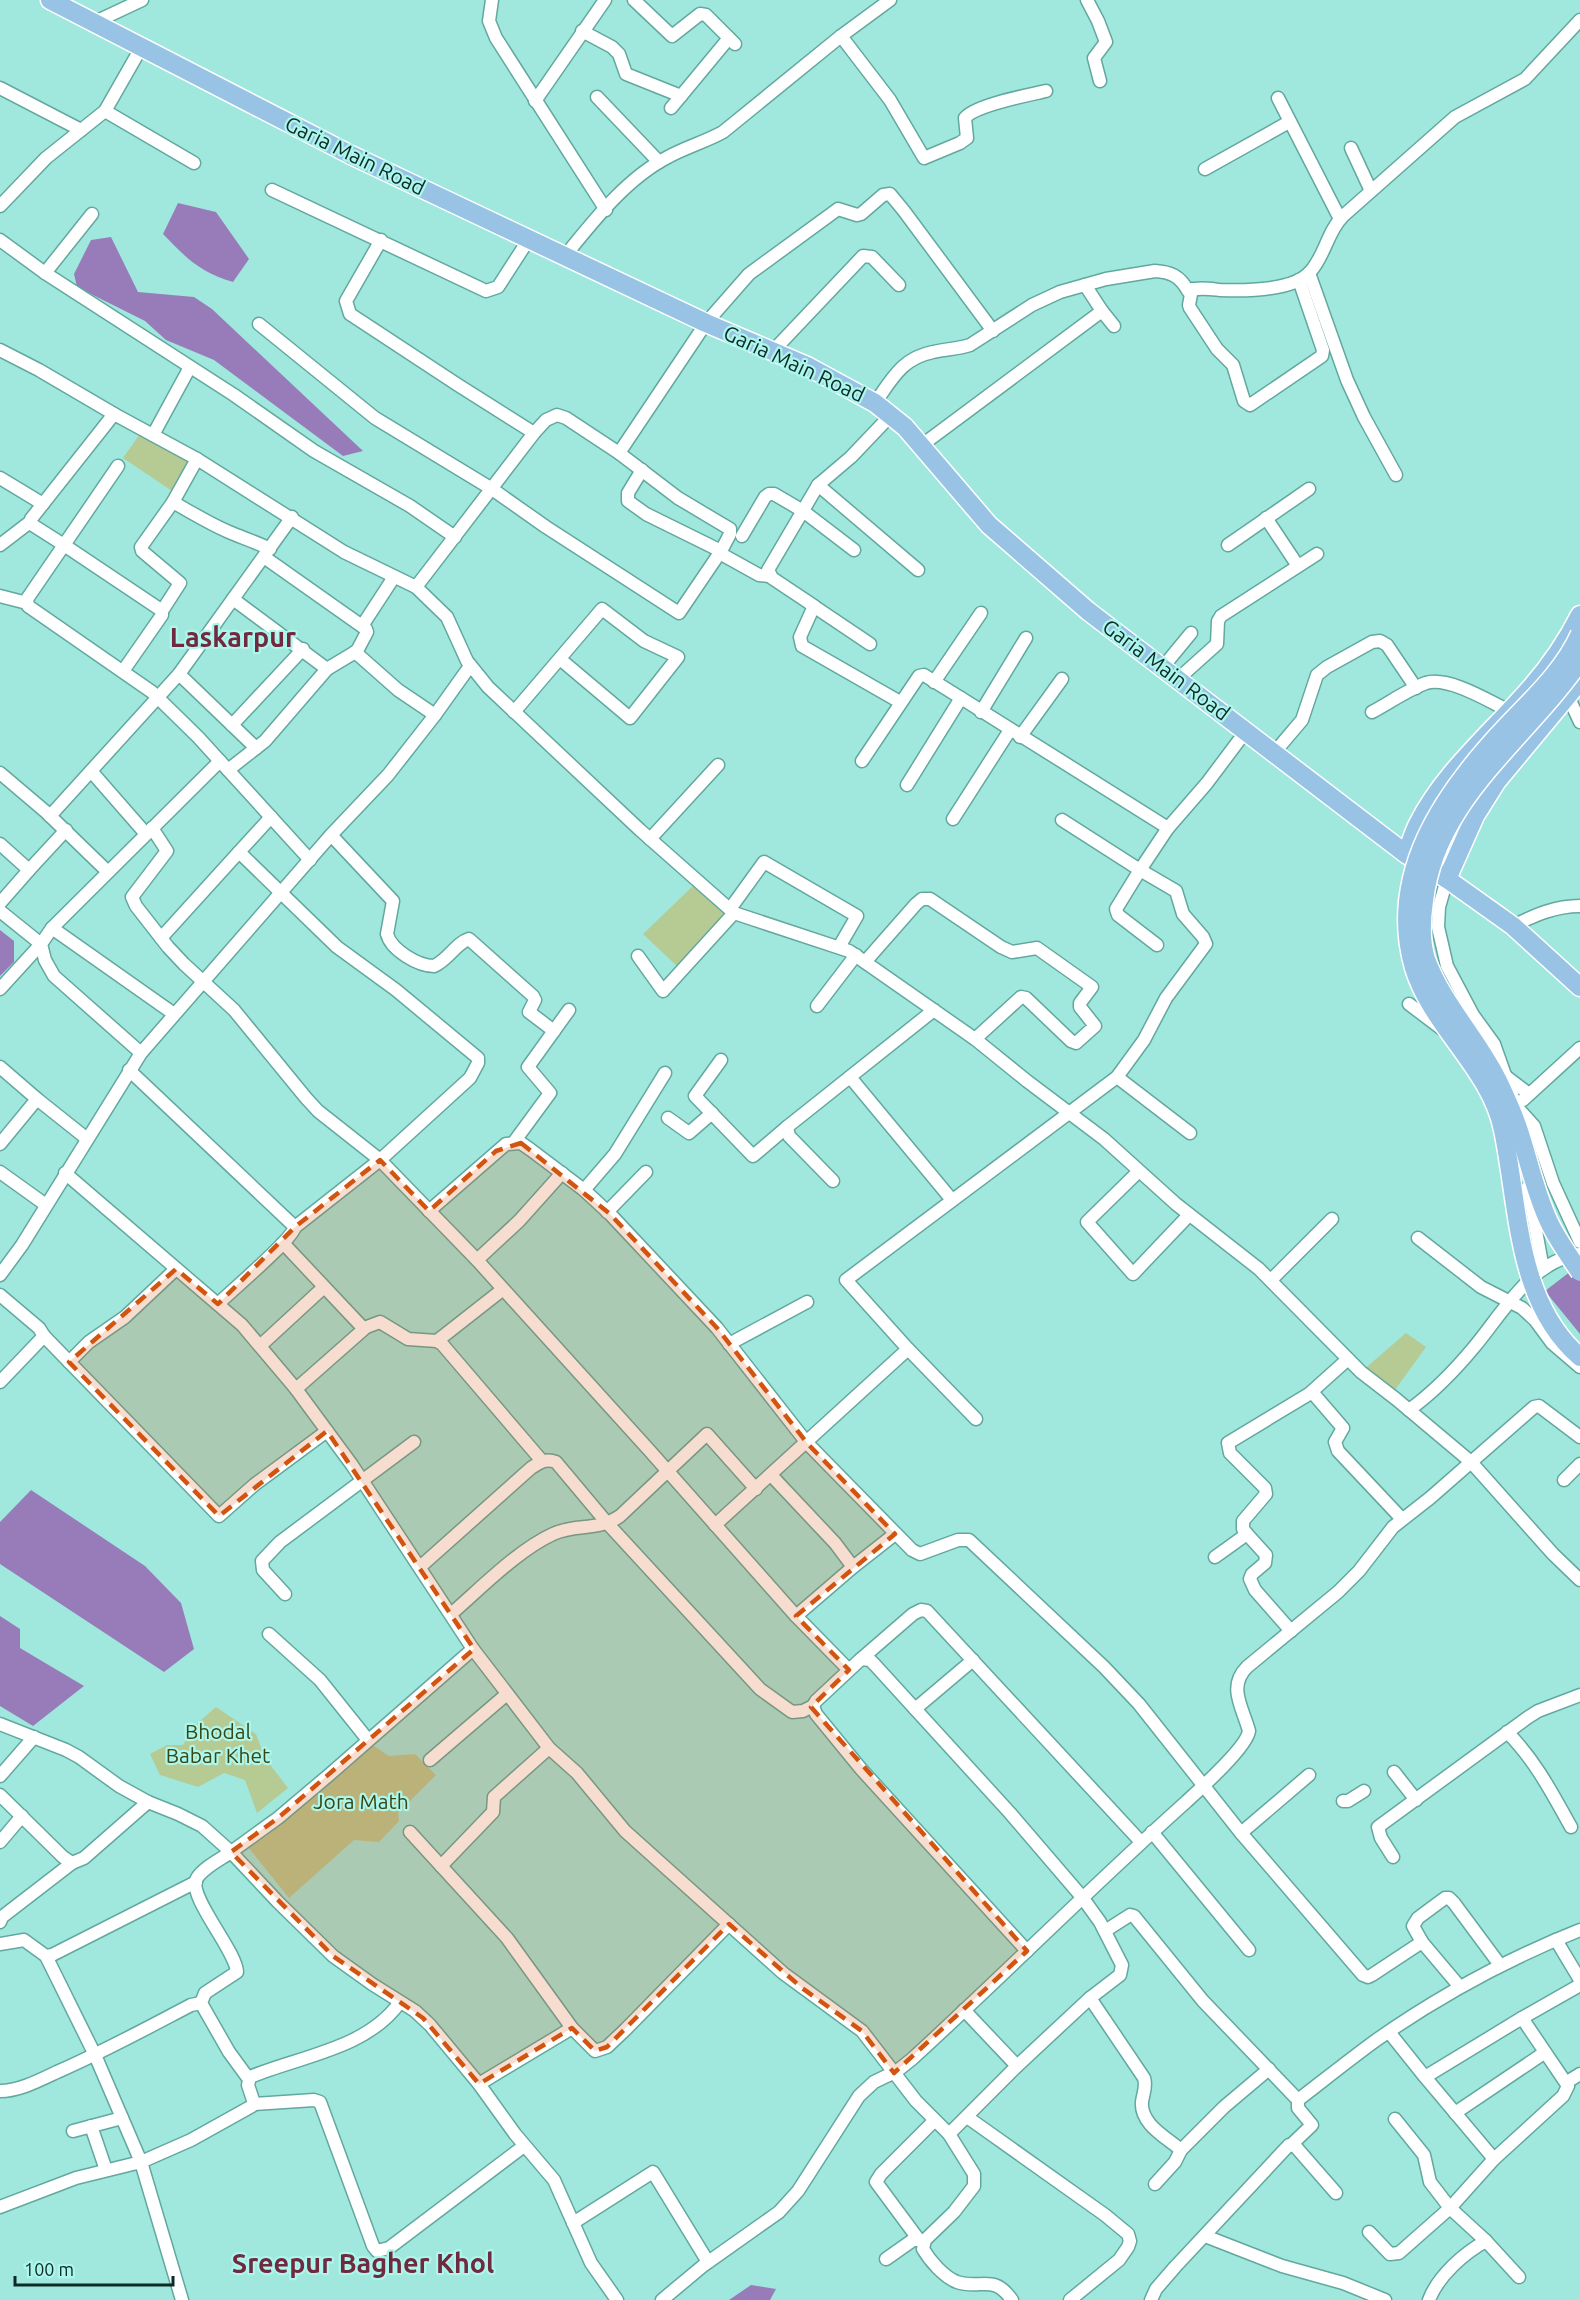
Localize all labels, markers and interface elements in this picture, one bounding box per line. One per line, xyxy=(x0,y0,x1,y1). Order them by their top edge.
street label: Garia Main Road xyxy=(282,111,429,199)
street label: Garia Main Road xyxy=(720,320,869,406)
street label: Garia Main Road xyxy=(1098,614,1235,725)
district label: Laskarpur xyxy=(170,622,296,652)
park label: Bhodal Babar Khet xyxy=(166,1719,270,1767)
park label: Jora Math xyxy=(313,1789,409,1813)
district label: Sreepur Bagher Khol xyxy=(232,2248,494,2278)
scale bar xyxy=(15,2249,172,2287)
text: 100 m xyxy=(24,2259,74,2279)

